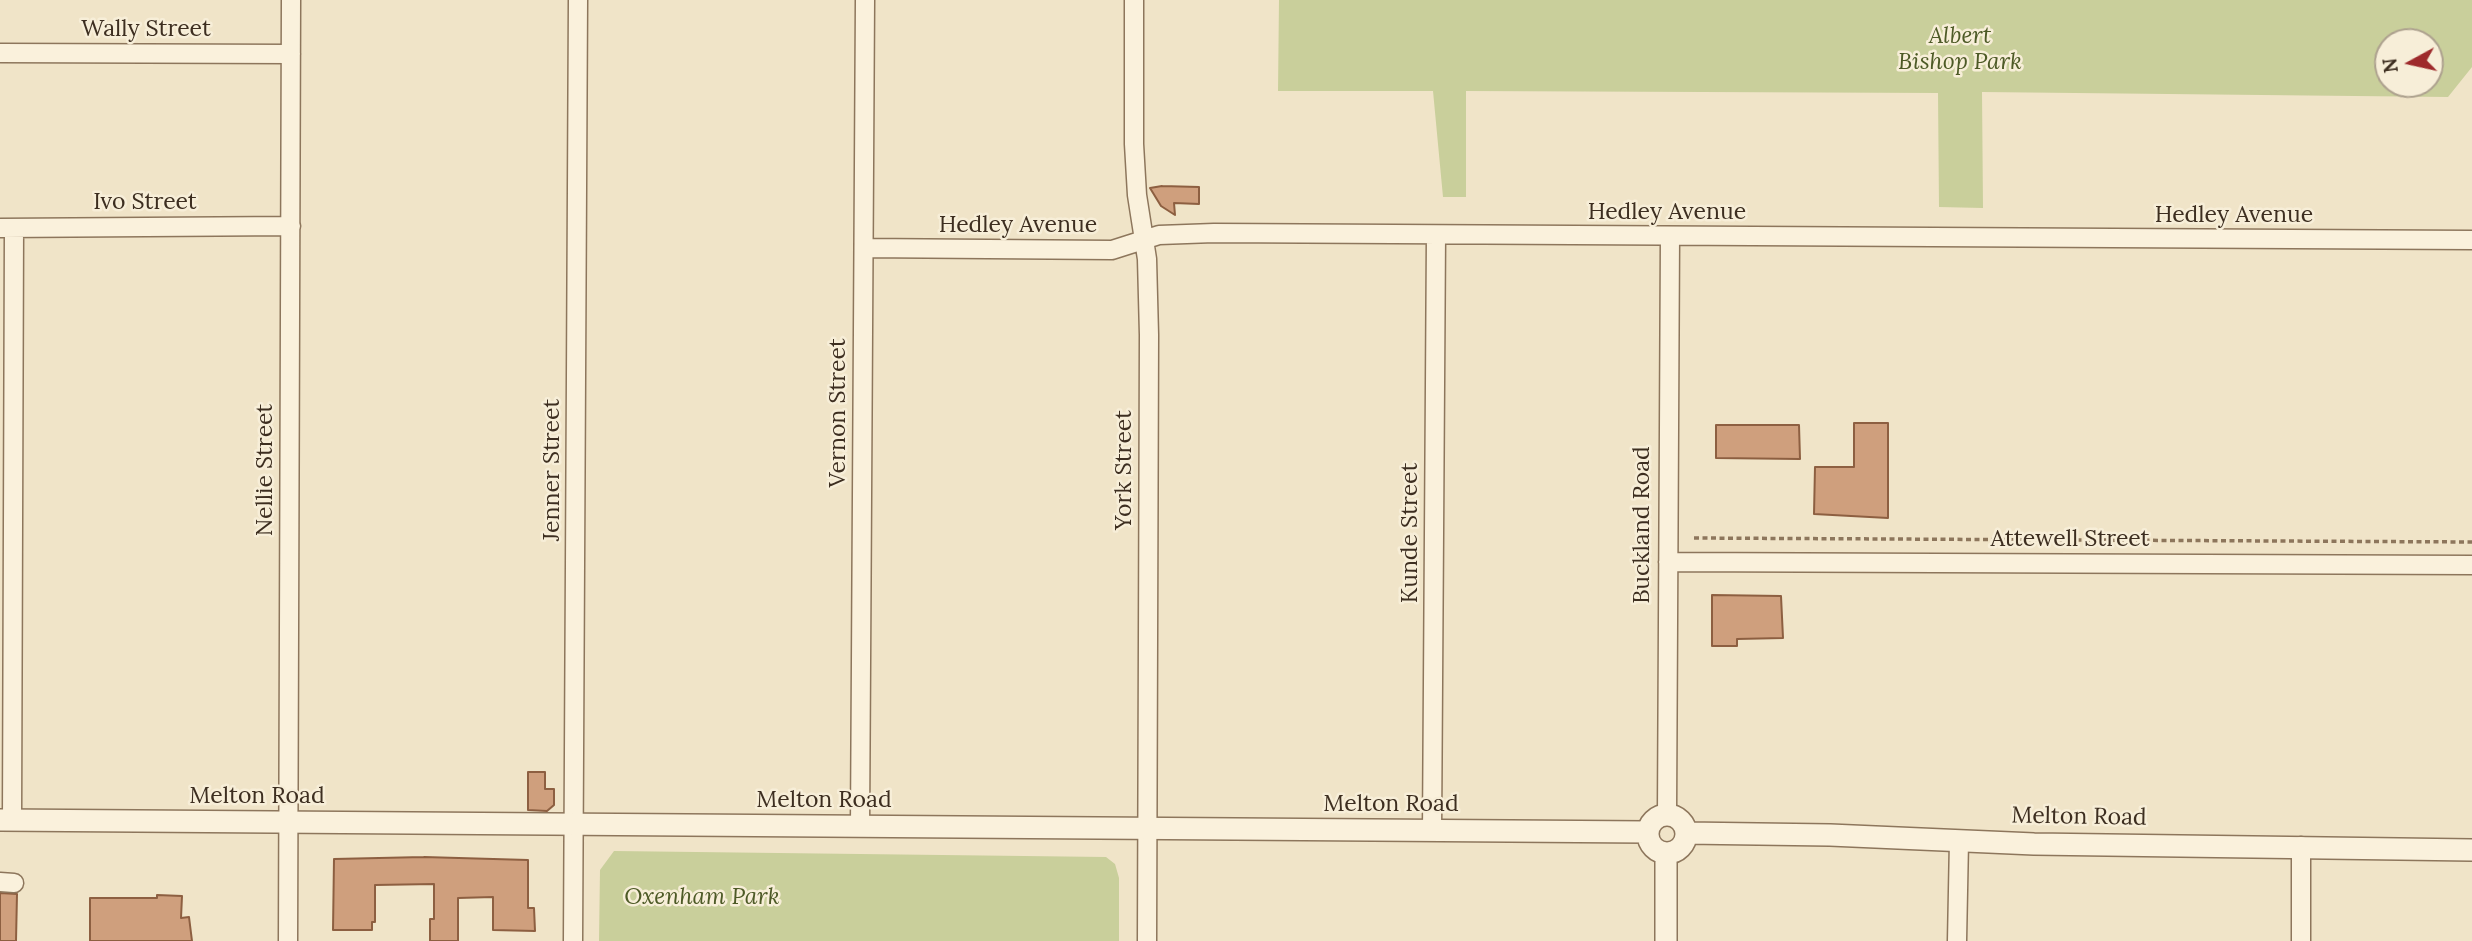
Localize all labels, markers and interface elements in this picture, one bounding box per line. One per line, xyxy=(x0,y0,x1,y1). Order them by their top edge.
street label: Wally Street xyxy=(81,15,211,43)
park label: Albert Bishop Park xyxy=(1898,22,2022,76)
north arrow xyxy=(2374,28,2444,98)
text: N xyxy=(2377,57,2403,75)
street label: Ivo Street xyxy=(93,188,197,216)
street label: Hedley Avenue xyxy=(1588,198,1746,226)
street label: Hedley Avenue xyxy=(2155,201,2313,229)
street label: Hedley Avenue xyxy=(939,211,1097,239)
street label: Vernon Street xyxy=(824,338,852,488)
street label: Jenner Street xyxy=(538,399,566,541)
street label: Nellie Street xyxy=(251,404,279,536)
street label: York Street xyxy=(1110,410,1138,530)
street label: Buckland Road xyxy=(1628,446,1656,604)
street label: Kunde Street xyxy=(1396,463,1424,603)
street label: Attewell Street xyxy=(1990,525,2150,553)
street label: Melton Road xyxy=(189,782,325,810)
street label: Melton Road xyxy=(756,786,892,814)
street label: Melton Road xyxy=(1323,790,1459,818)
street label: Melton Road xyxy=(2011,802,2147,832)
park label: Oxenham Park xyxy=(624,883,780,911)

